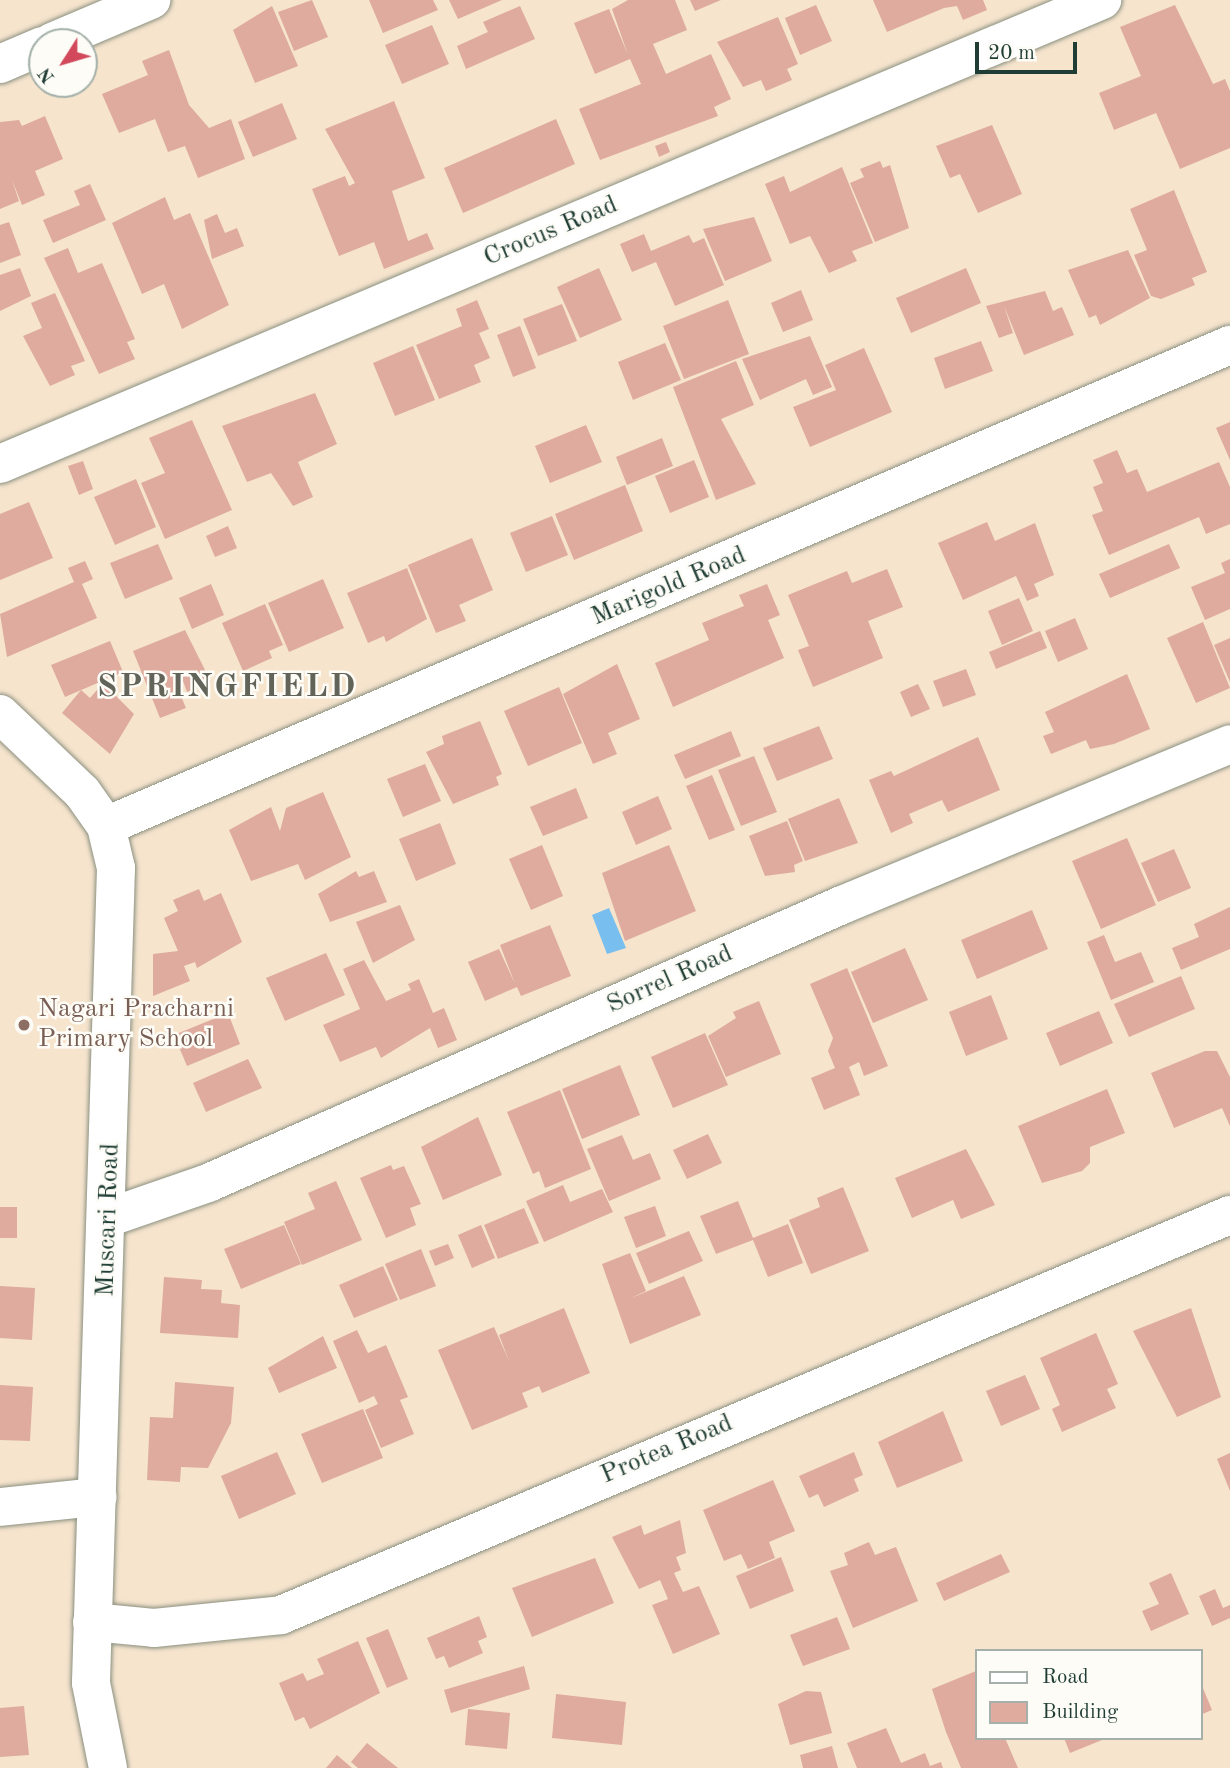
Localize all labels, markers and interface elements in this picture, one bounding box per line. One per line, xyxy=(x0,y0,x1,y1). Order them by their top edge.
north arrow xyxy=(28,28,98,98)
scale bar xyxy=(978,28,1080,72)
text: 20 m xyxy=(988,43,1035,64)
text: N xyxy=(35,63,59,86)
street label: Crocus Road xyxy=(479,190,623,274)
street label: Marigold Road xyxy=(587,540,751,634)
district label: SPRINGFIELD xyxy=(98,668,356,708)
street label: Sorrel Road xyxy=(602,938,738,1022)
place label: Nagari Pracharni Primary School xyxy=(38,994,234,1056)
marker: Nagari Pracharni Primary School xyxy=(16,1017,32,1033)
street label: Muscari Road xyxy=(91,1142,127,1298)
street label: Protea Road xyxy=(596,1408,738,1492)
legend xyxy=(974,1649,1202,1740)
text: Road xyxy=(1042,1667,1089,1688)
text: Building xyxy=(1042,1702,1118,1723)

